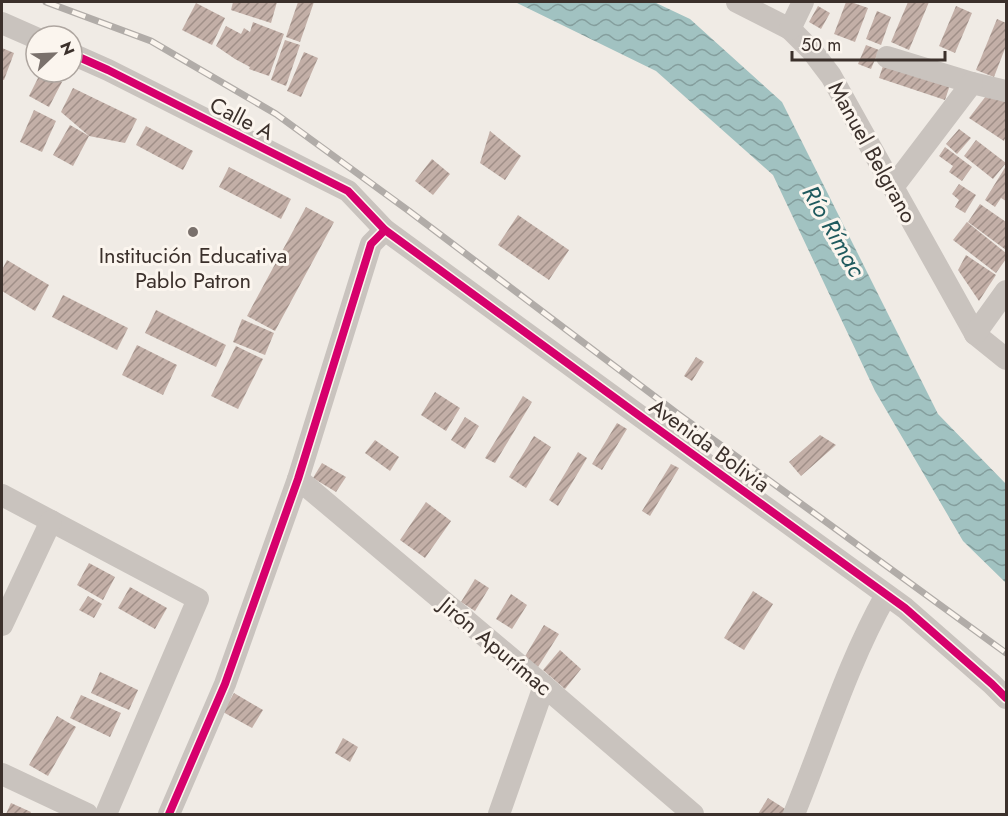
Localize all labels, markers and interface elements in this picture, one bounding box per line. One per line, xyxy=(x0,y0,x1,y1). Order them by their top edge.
north arrow xyxy=(24,24,84,84)
scale bar xyxy=(792,24,945,62)
text: 50 m xyxy=(801,32,841,58)
text: N xyxy=(54,38,80,59)
street label: Manuel Belgrano xyxy=(821,75,925,229)
street label: Calle A xyxy=(204,88,280,148)
water label: Río Rímac xyxy=(794,179,875,284)
marker: Institución Educativa Pablo Patron xyxy=(186,225,200,239)
place label: Institución Educativa Pablo Patron xyxy=(99,239,287,296)
street label: Avenida Bolivia xyxy=(643,390,777,500)
street label: Jirón Apurímac xyxy=(430,587,559,703)

